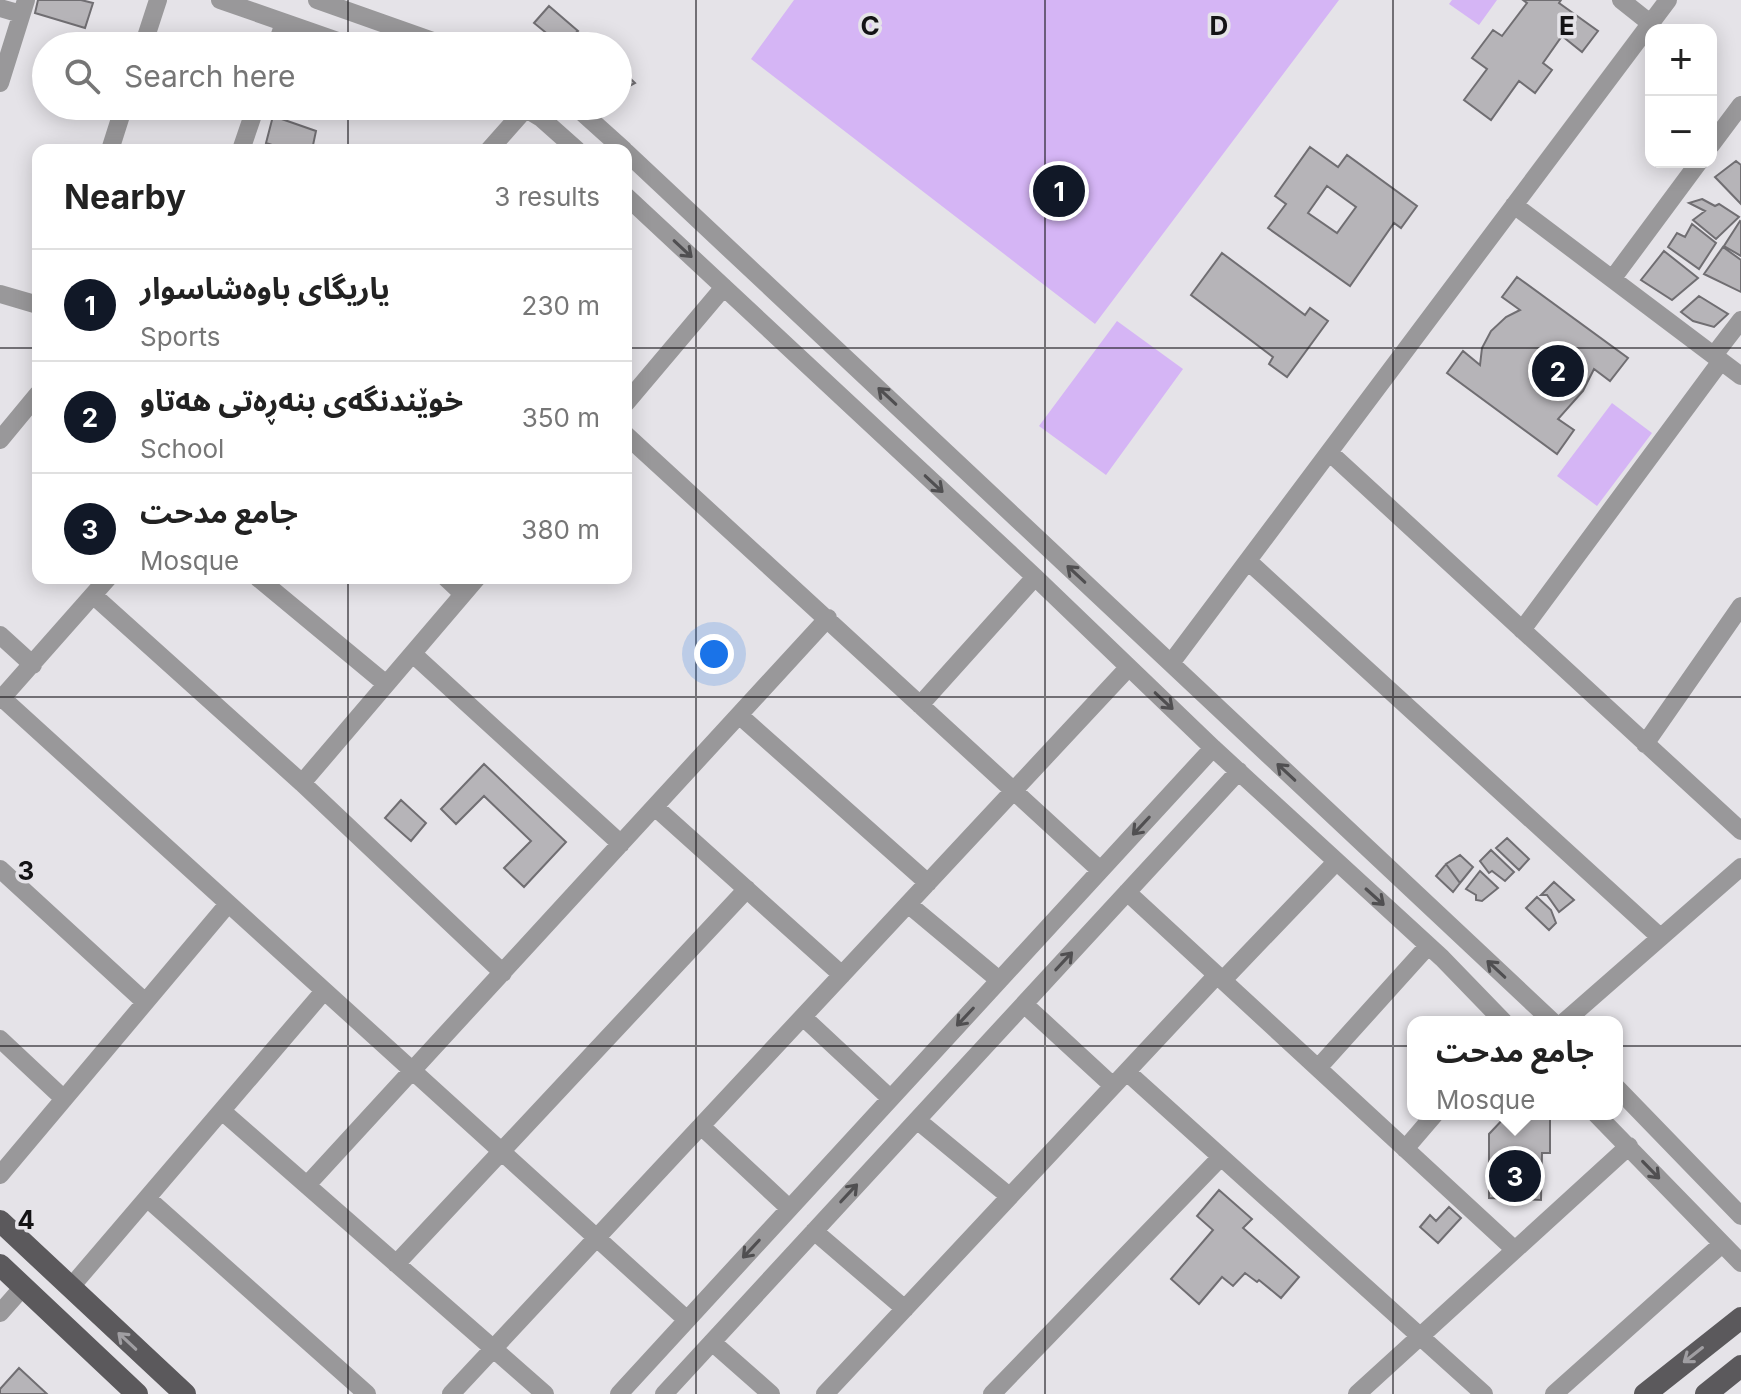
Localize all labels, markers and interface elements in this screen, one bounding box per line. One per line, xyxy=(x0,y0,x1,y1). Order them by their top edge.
text: C xyxy=(860,10,880,41)
text: D xyxy=(1210,10,1228,41)
text: E xyxy=(1559,10,1575,41)
map controls xyxy=(1645,24,1717,168)
button: + xyxy=(1645,24,1717,96)
search box xyxy=(32,32,632,120)
icon: search xyxy=(60,54,104,98)
text: Search here xyxy=(124,58,296,94)
button: − xyxy=(1645,96,1717,168)
pin: 1 xyxy=(1033,161,1085,221)
text: Nearby xyxy=(64,176,186,217)
text: 3 results xyxy=(494,181,600,212)
one-way arrow xyxy=(673,239,693,258)
text: یاریگای باوەشاسوار xyxy=(140,270,390,306)
text: 1 xyxy=(84,290,96,321)
text: 230 m xyxy=(522,290,600,321)
text: Sports xyxy=(140,321,220,352)
pin: 2 xyxy=(1532,341,1584,401)
text: خوێندنگەی بنەڕەتی هەتاو xyxy=(140,382,463,418)
one-way arrow xyxy=(877,388,897,406)
text: 2 xyxy=(82,402,98,433)
text: 350 m xyxy=(522,402,600,433)
text: School xyxy=(140,433,224,464)
one-way arrow xyxy=(924,474,944,492)
text: جامع مدحت xyxy=(140,494,298,530)
text: 3 xyxy=(82,514,98,545)
text: 380 m xyxy=(521,514,600,545)
text: Mosque xyxy=(140,545,239,576)
one-way arrow xyxy=(1067,566,1087,584)
your location xyxy=(694,634,734,674)
one-way arrow xyxy=(1154,692,1174,711)
one-way arrow xyxy=(1276,762,1296,781)
one-way arrow xyxy=(1132,816,1151,836)
text: 3 xyxy=(18,855,34,886)
one-way arrow xyxy=(1364,887,1385,906)
one-way arrow xyxy=(1054,951,1072,971)
one-way arrow xyxy=(1486,959,1506,978)
one-way arrow xyxy=(955,1007,974,1027)
popup xyxy=(1407,1016,1623,1120)
text: جامع مدحت xyxy=(1436,1033,1594,1069)
text: Mosque xyxy=(1436,1084,1535,1115)
pin: 3 xyxy=(1489,1146,1541,1206)
one-way arrow xyxy=(1641,1160,1660,1179)
one-way arrow xyxy=(840,1183,858,1203)
text: 4 xyxy=(17,1204,35,1235)
one-way arrow xyxy=(741,1239,760,1259)
one-way arrow xyxy=(118,1333,138,1351)
one-way arrow xyxy=(1683,1347,1704,1364)

